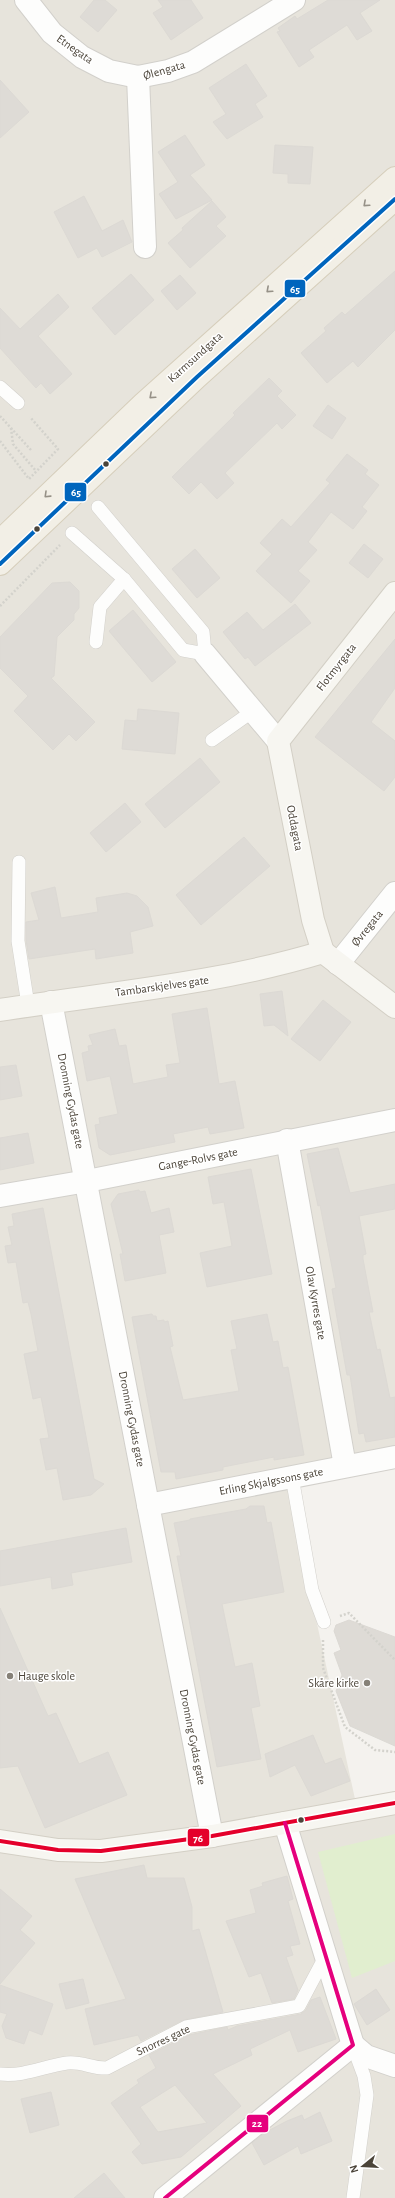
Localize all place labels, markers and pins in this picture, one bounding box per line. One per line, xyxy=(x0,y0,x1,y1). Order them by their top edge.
unlabelled marker xyxy=(101,459,111,469)
unlabelled marker xyxy=(32,524,42,534)
place label: Hauge skole xyxy=(18,1670,75,1682)
marker: Hauge skole xyxy=(5,1671,15,1681)
place label: Skåre kirke xyxy=(308,1677,359,1689)
marker: Skåre kirke xyxy=(362,1678,372,1688)
unlabelled marker xyxy=(296,1815,306,1825)

